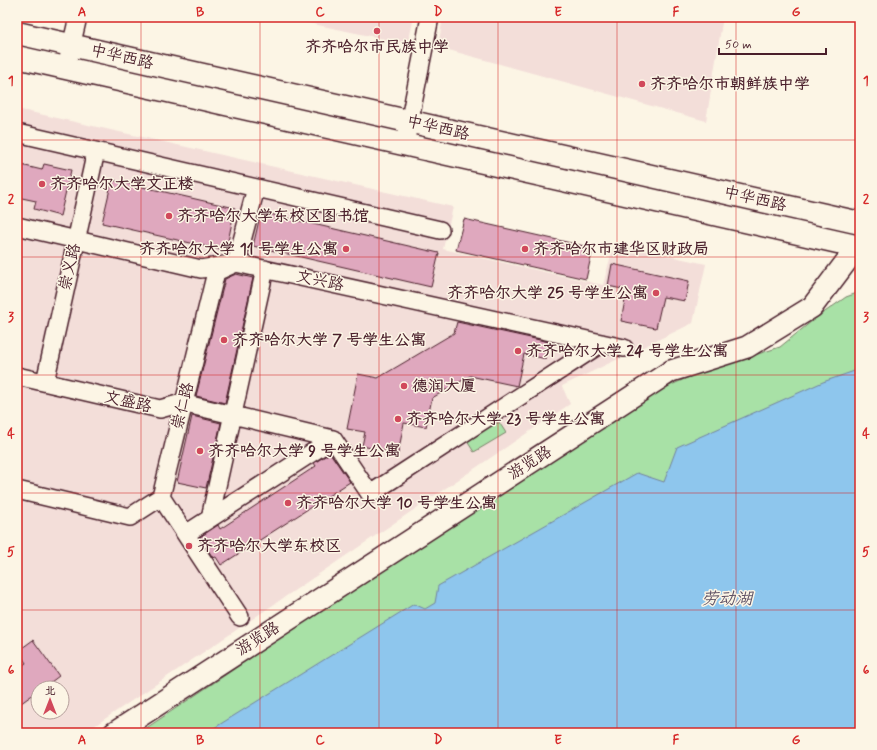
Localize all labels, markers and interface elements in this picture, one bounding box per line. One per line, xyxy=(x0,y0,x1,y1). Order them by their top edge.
text: A xyxy=(78,4,86,21)
text: B xyxy=(196,4,205,21)
text: C xyxy=(315,4,325,21)
text: D xyxy=(434,4,443,21)
text: E xyxy=(554,4,562,21)
text: F xyxy=(673,4,680,21)
text: G xyxy=(792,4,801,21)
marker: 齐齐哈尔市民族中学 xyxy=(372,26,382,36)
scale bar xyxy=(719,30,826,56)
place label: 齐齐哈尔市民族中学 xyxy=(305,37,449,58)
text: 50 m xyxy=(725,37,752,53)
street label: 中华西路 xyxy=(88,40,156,74)
text: 1 xyxy=(8,73,14,90)
text: 1 xyxy=(863,73,869,90)
place label: 齐齐哈尔市朝鲜族中学 xyxy=(650,74,810,95)
marker: 齐齐哈尔市朝鲜族中学 xyxy=(637,79,647,89)
street label: 中华西路 xyxy=(404,111,472,145)
place label: 齐齐哈尔大学文正楼 xyxy=(50,174,194,195)
marker: 齐齐哈尔大学文正楼 xyxy=(37,179,47,189)
street label: 中华西路 xyxy=(721,182,789,216)
text: 2 xyxy=(8,191,15,208)
text: 2 xyxy=(863,191,870,208)
place label: 齐齐哈尔大学东校区图书馆 xyxy=(177,206,369,227)
marker: 齐齐哈尔大学东校区图书馆 xyxy=(164,211,174,221)
place label: 齐齐哈尔大学 11 号学生公寓 xyxy=(139,239,338,260)
place label: 齐齐哈尔市建华区财政局 xyxy=(533,239,709,260)
street label: 崇义路 xyxy=(54,241,86,293)
marker: 齐齐哈尔大学 11 号学生公寓 xyxy=(341,244,351,254)
marker: 齐齐哈尔市建华区财政局 xyxy=(520,244,530,254)
street label: 文兴路 xyxy=(294,266,346,296)
place label: 齐齐哈尔大学 25 号学生公寓 xyxy=(447,283,648,304)
marker: 齐齐哈尔大学 25 号学生公寓 xyxy=(651,288,661,298)
text: 3 xyxy=(8,309,14,326)
text: 3 xyxy=(863,309,869,326)
place label: 齐齐哈尔大学 7 号学生公寓 xyxy=(232,330,426,351)
marker: 齐齐哈尔大学 7 号学生公寓 xyxy=(219,335,229,345)
place label: 齐齐哈尔大学 24 号学生公寓 xyxy=(526,341,728,362)
marker: 齐齐哈尔大学 24 号学生公寓 xyxy=(513,346,523,356)
place label: 德润大厦 xyxy=(412,376,476,397)
street label: 崇仁路 xyxy=(167,380,199,432)
marker: 德润大厦 xyxy=(399,381,409,391)
street label: 文盛路 xyxy=(102,386,154,418)
place label: 齐齐哈尔大学 23 号学生公寓 xyxy=(406,409,605,430)
marker: 齐齐哈尔大学 23 号学生公寓 xyxy=(393,414,403,424)
text: 4 xyxy=(7,426,15,443)
text: 4 xyxy=(862,426,870,443)
place label: 齐齐哈尔大学 9 号学生公寓 xyxy=(208,441,401,462)
street label: 游览路 xyxy=(504,441,556,485)
marker: 齐齐哈尔大学 9 号学生公寓 xyxy=(195,446,205,456)
place label: 齐齐哈尔大学 10 号学生公寓 xyxy=(296,493,497,514)
marker: 齐齐哈尔大学 10 号学生公寓 xyxy=(283,498,293,508)
place label: 齐齐哈尔大学东校区 xyxy=(197,536,341,557)
marker: 齐齐哈尔大学东校区 xyxy=(184,541,194,551)
text: 5 xyxy=(7,544,15,561)
text: 5 xyxy=(862,544,870,561)
water label: 劳动湖 xyxy=(702,588,754,610)
street label: 游览路 xyxy=(232,617,284,661)
text: 6 xyxy=(8,662,15,679)
text: 6 xyxy=(863,662,870,679)
north arrow xyxy=(30,680,70,720)
text: 北 xyxy=(45,684,56,698)
text: A xyxy=(78,732,86,749)
text: B xyxy=(196,732,205,749)
text: C xyxy=(315,732,325,749)
text: D xyxy=(434,732,443,749)
text: E xyxy=(554,732,562,749)
text: F xyxy=(673,732,680,749)
text: G xyxy=(792,732,801,749)

